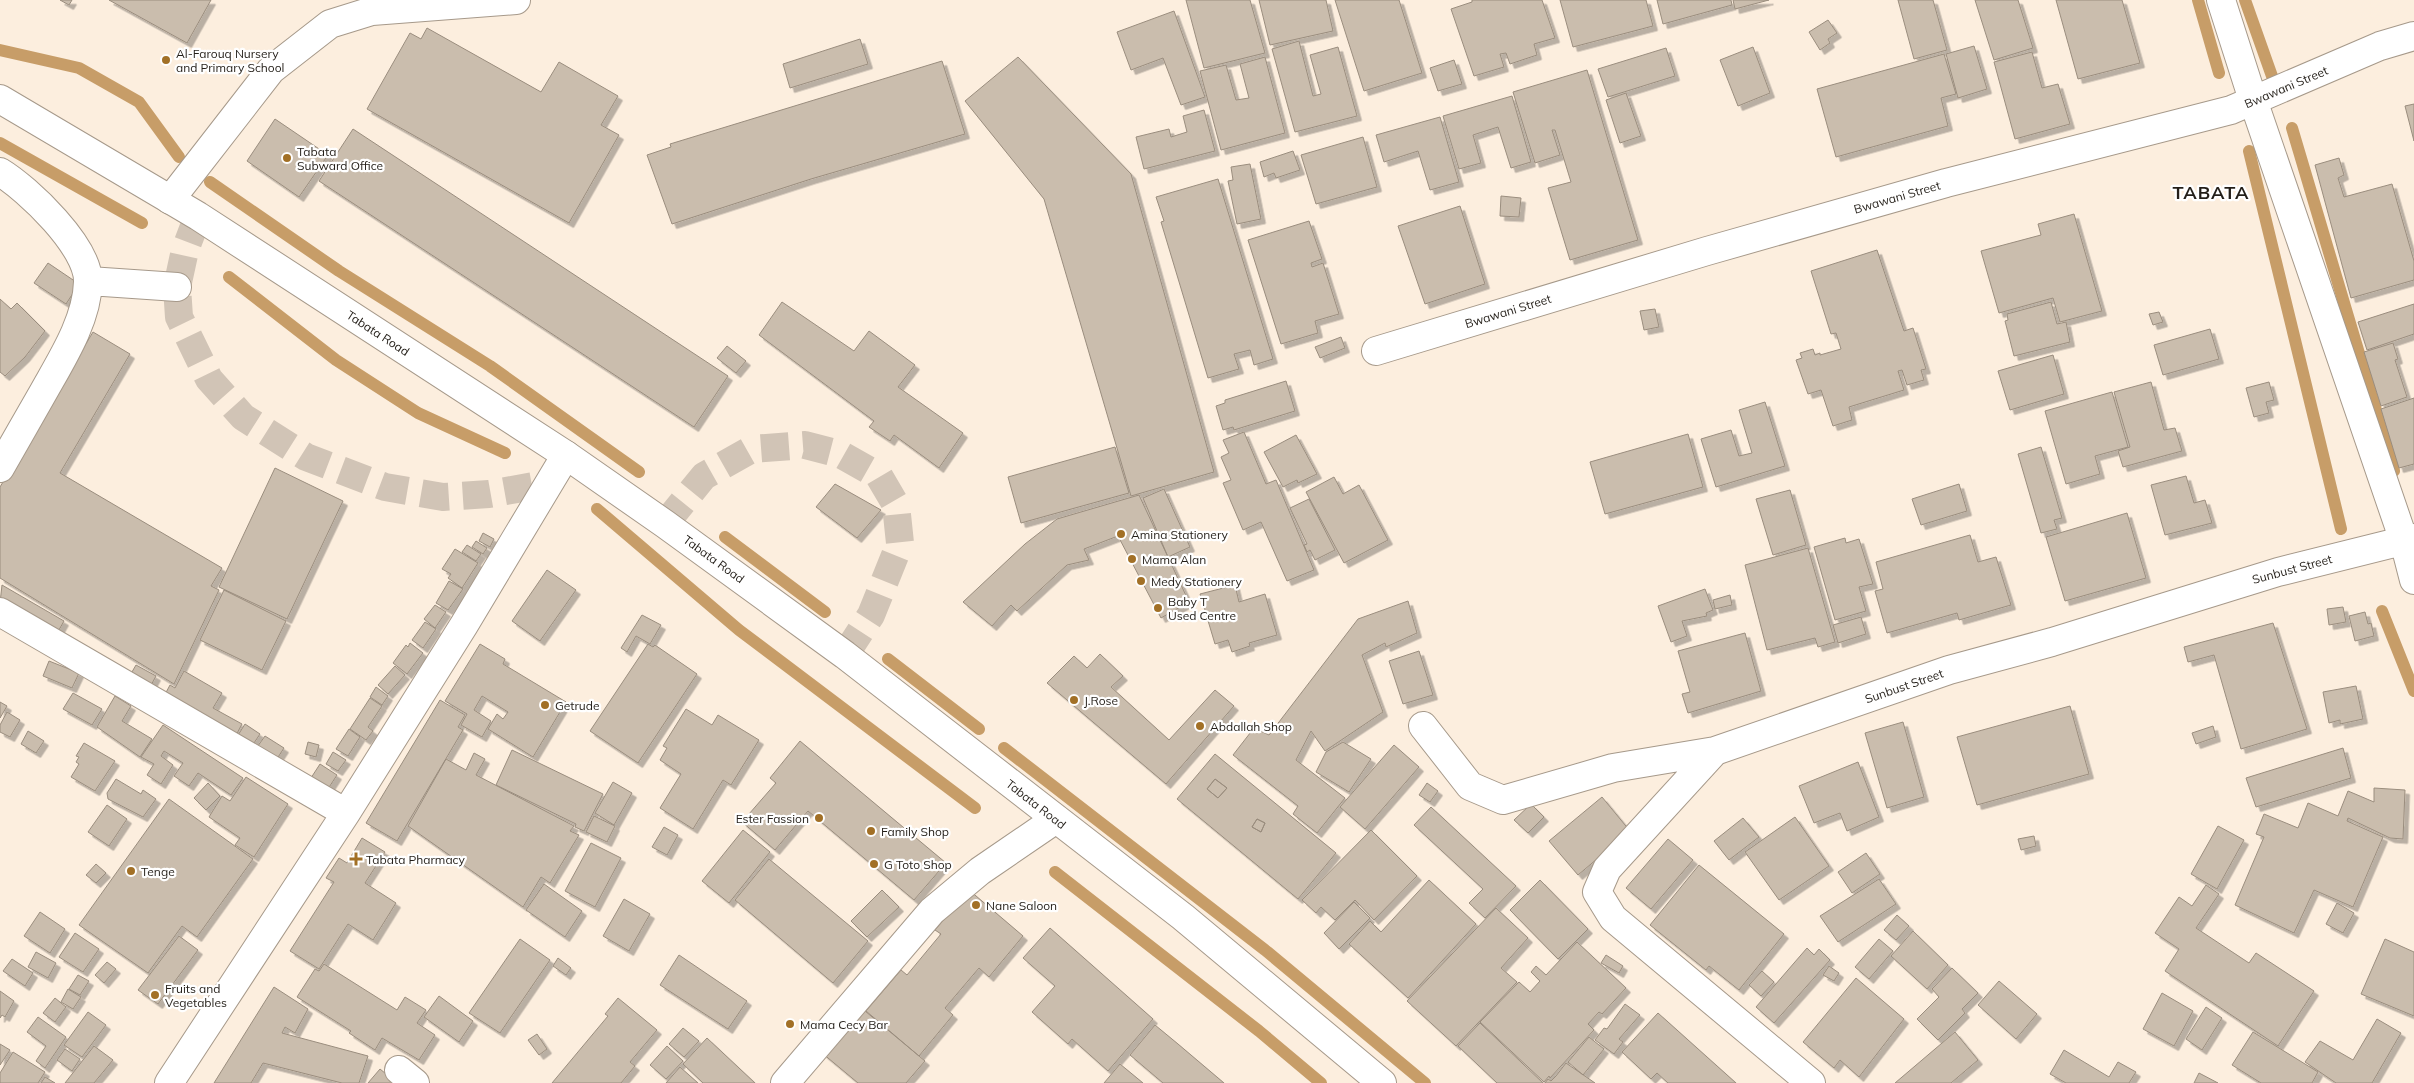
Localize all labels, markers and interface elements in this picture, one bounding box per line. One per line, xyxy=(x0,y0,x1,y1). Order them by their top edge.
place label: Al-Farouq Nursery and Primary School xyxy=(176,46,284,75)
marker: Al-Farouq Nursery and Primary School xyxy=(160,54,172,66)
street label: Bwawani Street xyxy=(2242,63,2330,111)
place label: Tabata Subward Office xyxy=(297,144,383,173)
marker: Tabata Subward Office xyxy=(281,152,293,164)
street label: Bwawani Street xyxy=(1852,177,1942,217)
district label: TABATA xyxy=(2173,181,2249,204)
street label: Bwawani Street xyxy=(1463,291,1553,331)
street label: Tabata Road xyxy=(344,307,412,359)
place label: Amina Stationery xyxy=(1131,527,1229,542)
marker: Amina Stationery xyxy=(1115,528,1127,540)
street label: Tabata Road xyxy=(681,532,747,586)
street label: Sunbust Street xyxy=(2250,551,2334,587)
place label: Mama Alan xyxy=(1142,552,1206,567)
marker: Mama Alan xyxy=(1126,553,1138,565)
place label: Medy Stationery xyxy=(1151,574,1243,589)
marker: Medy Stationery xyxy=(1135,575,1147,587)
place label: Baby T Used Centre xyxy=(1168,594,1236,623)
marker: Baby T Used Centre xyxy=(1152,602,1164,614)
street label: Sunbust Street xyxy=(1863,666,1945,706)
place label: J.Rose xyxy=(1084,693,1118,708)
marker: J.Rose xyxy=(1068,694,1080,706)
place label: Getrude xyxy=(555,698,600,713)
marker: Getrude xyxy=(539,699,551,711)
place label: Abdallah Shop xyxy=(1210,719,1292,734)
marker: Abdallah Shop xyxy=(1194,720,1206,732)
street label: Tabata Road xyxy=(1003,776,1069,832)
place label: Ester Fassion xyxy=(736,811,809,826)
marker: Ester Fassion xyxy=(813,812,825,824)
place label: Family Shop xyxy=(881,824,949,839)
marker: Family Shop xyxy=(865,825,877,837)
place label: Tabata Pharmacy xyxy=(366,852,466,867)
marker: Tabata Pharmacy xyxy=(350,853,362,865)
place label: G Toto Shop xyxy=(884,857,952,872)
marker: G Toto Shop xyxy=(868,858,880,870)
place label: Tenge xyxy=(141,864,175,879)
marker: Tenge xyxy=(125,865,137,877)
place label: Nane Saloon xyxy=(986,898,1057,913)
marker: Nane Saloon xyxy=(970,899,982,911)
place label: Fruits and Vegetables xyxy=(165,981,227,1010)
marker: Fruits and Vegetables xyxy=(149,989,161,1001)
place label: Mama Cecy Bar xyxy=(800,1017,889,1032)
marker: Mama Cecy Bar xyxy=(784,1018,796,1030)

